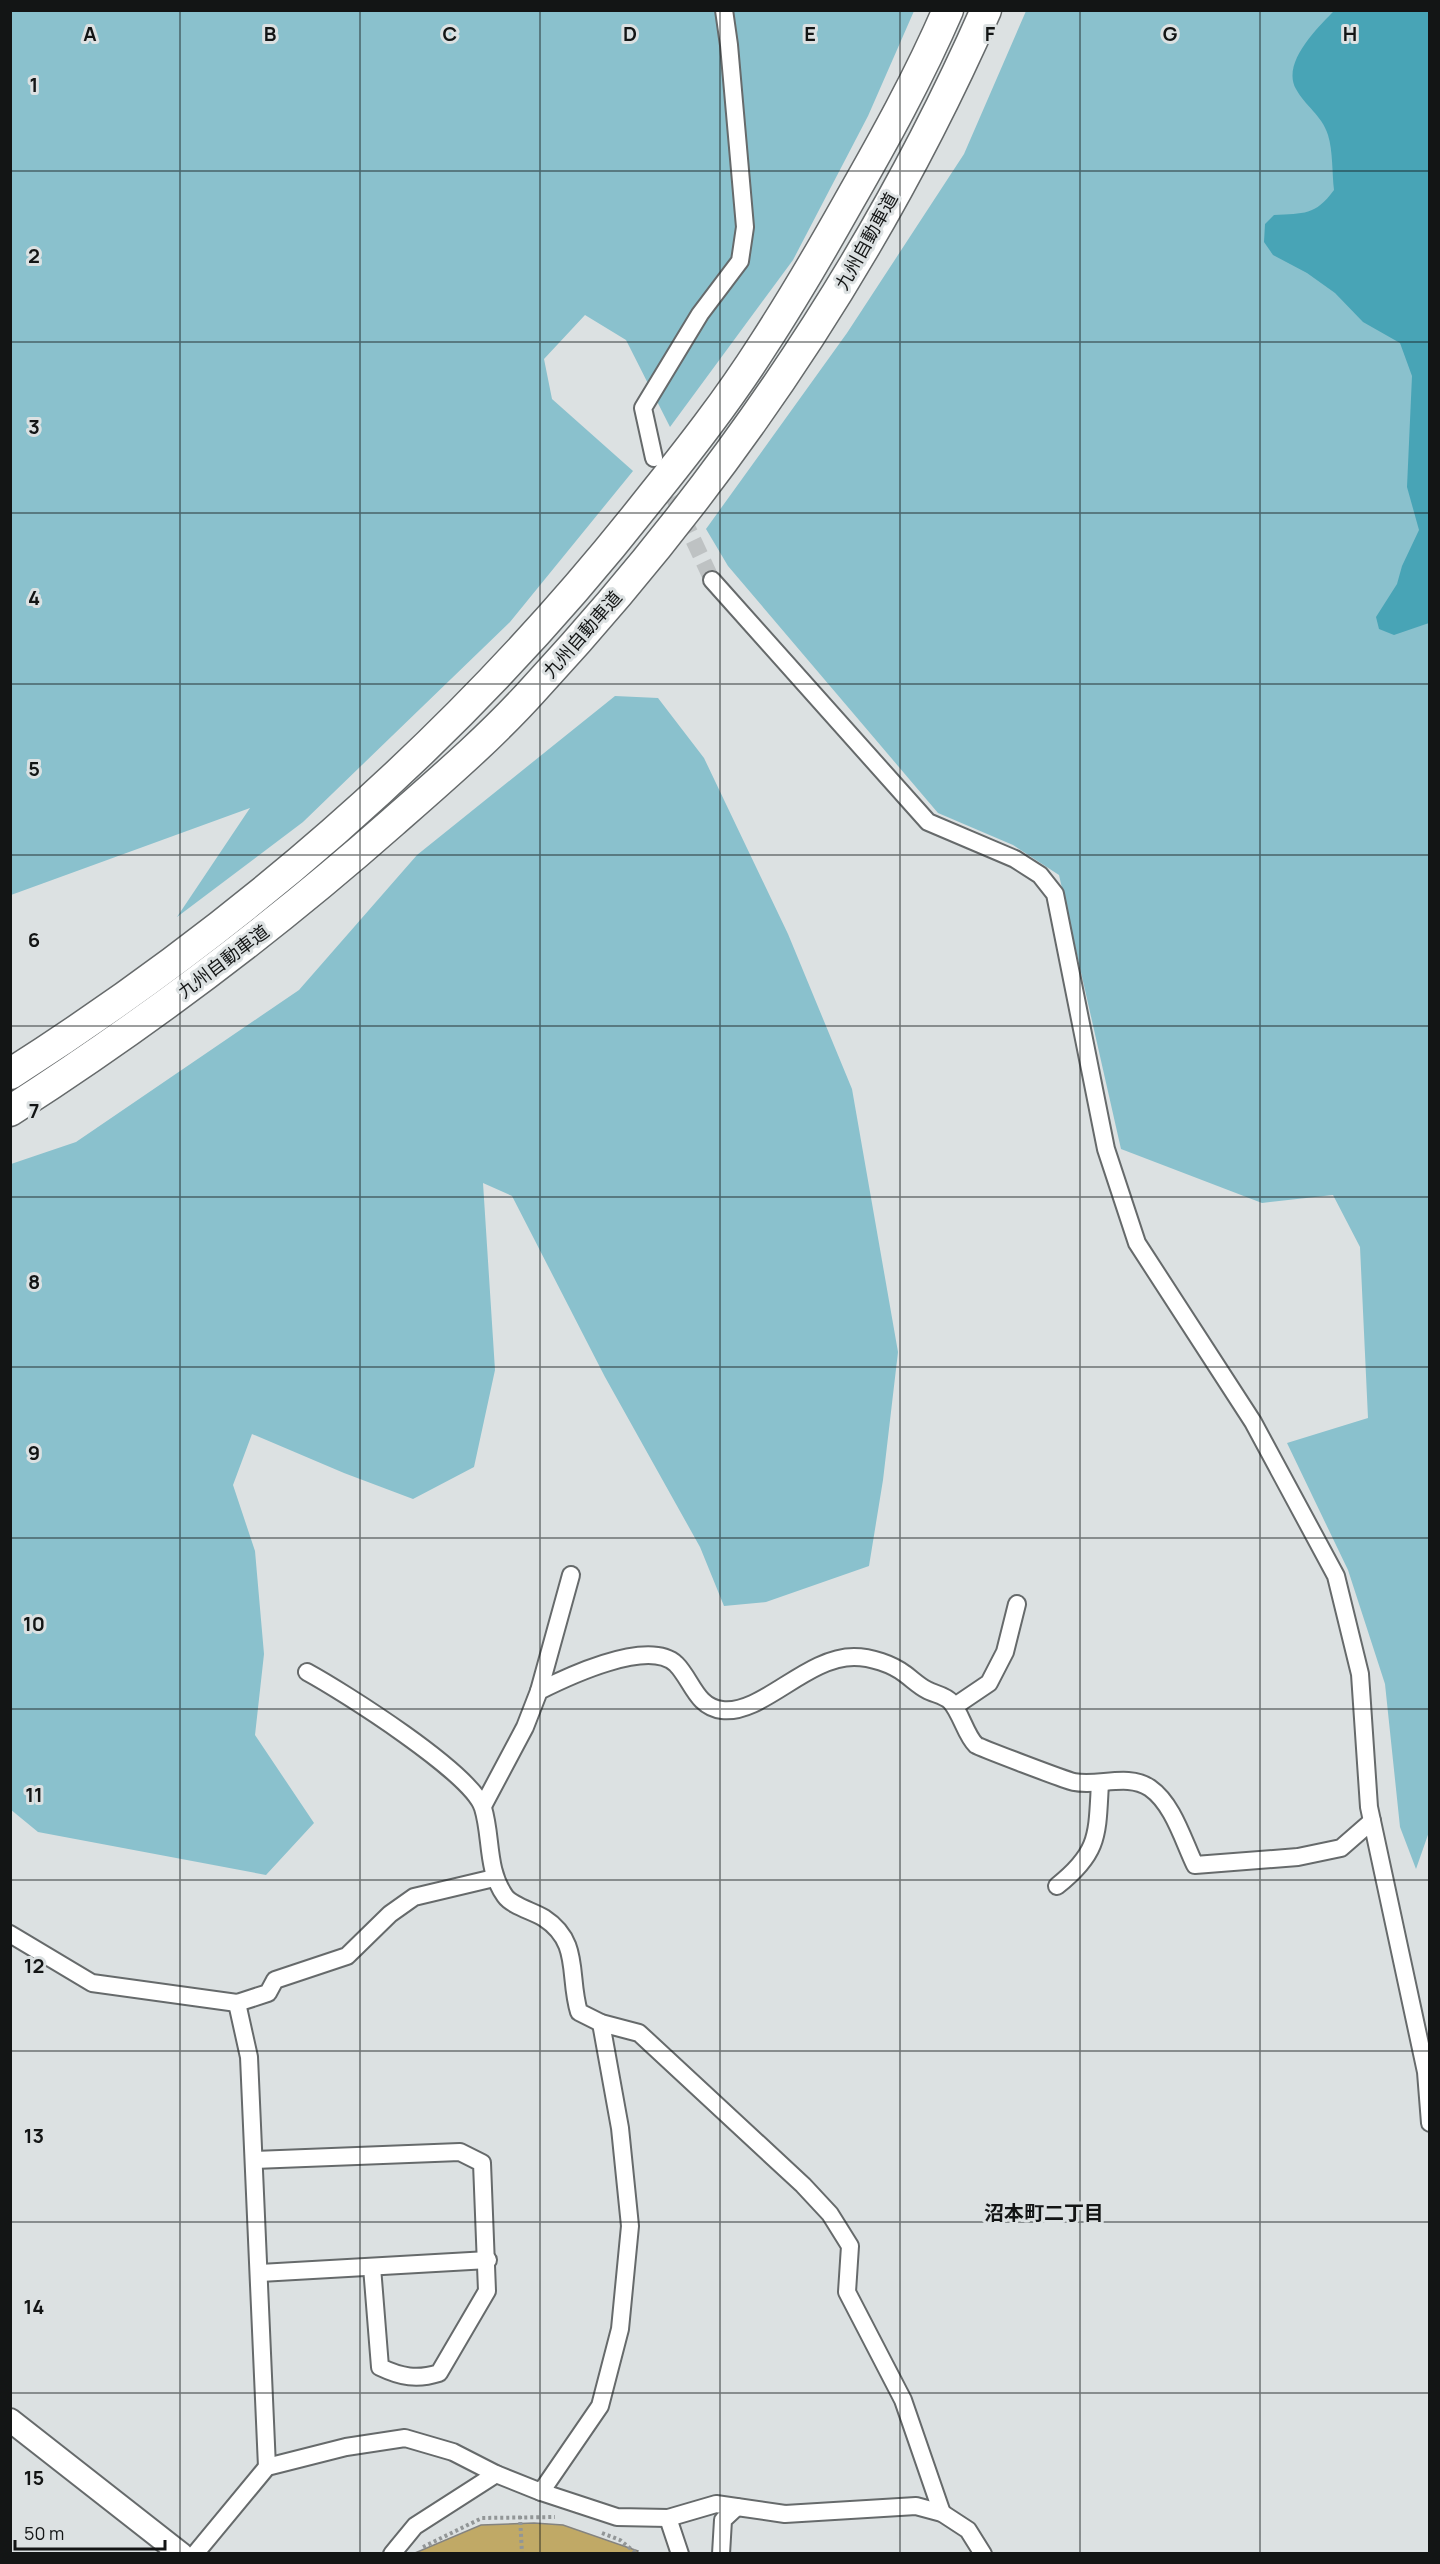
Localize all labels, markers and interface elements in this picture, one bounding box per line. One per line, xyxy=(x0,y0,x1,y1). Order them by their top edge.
text: A xyxy=(83,20,97,47)
text: B xyxy=(264,20,277,47)
text: C xyxy=(443,20,457,47)
text: D xyxy=(623,20,637,47)
text: E xyxy=(804,20,816,47)
text: F xyxy=(985,20,996,47)
text: G xyxy=(1163,20,1178,47)
text: H xyxy=(1343,20,1357,47)
text: 1 xyxy=(30,71,38,98)
street label: 九州自動車道 xyxy=(829,188,903,294)
text: 2 xyxy=(28,242,40,269)
text: 3 xyxy=(28,413,40,440)
text: 4 xyxy=(28,584,40,611)
street label: 九州自動車道 xyxy=(538,585,626,683)
text: 5 xyxy=(28,755,40,782)
street label: 九州自動車道 xyxy=(173,919,273,1003)
text: 6 xyxy=(28,926,40,953)
text: 7 xyxy=(29,1097,39,1124)
text: 8 xyxy=(28,1268,40,1295)
text: 9 xyxy=(28,1439,40,1466)
text: 10 xyxy=(23,1610,45,1637)
text: 11 xyxy=(25,1781,43,1808)
text: 12 xyxy=(24,1952,44,1979)
text: 13 xyxy=(24,2122,44,2149)
district label: 沼本町二丁目 xyxy=(984,2199,1104,2226)
text: 14 xyxy=(24,2293,44,2320)
text: 15 xyxy=(24,2464,44,2491)
scale bar xyxy=(15,2513,165,2551)
text: 50 m xyxy=(24,2521,64,2545)

